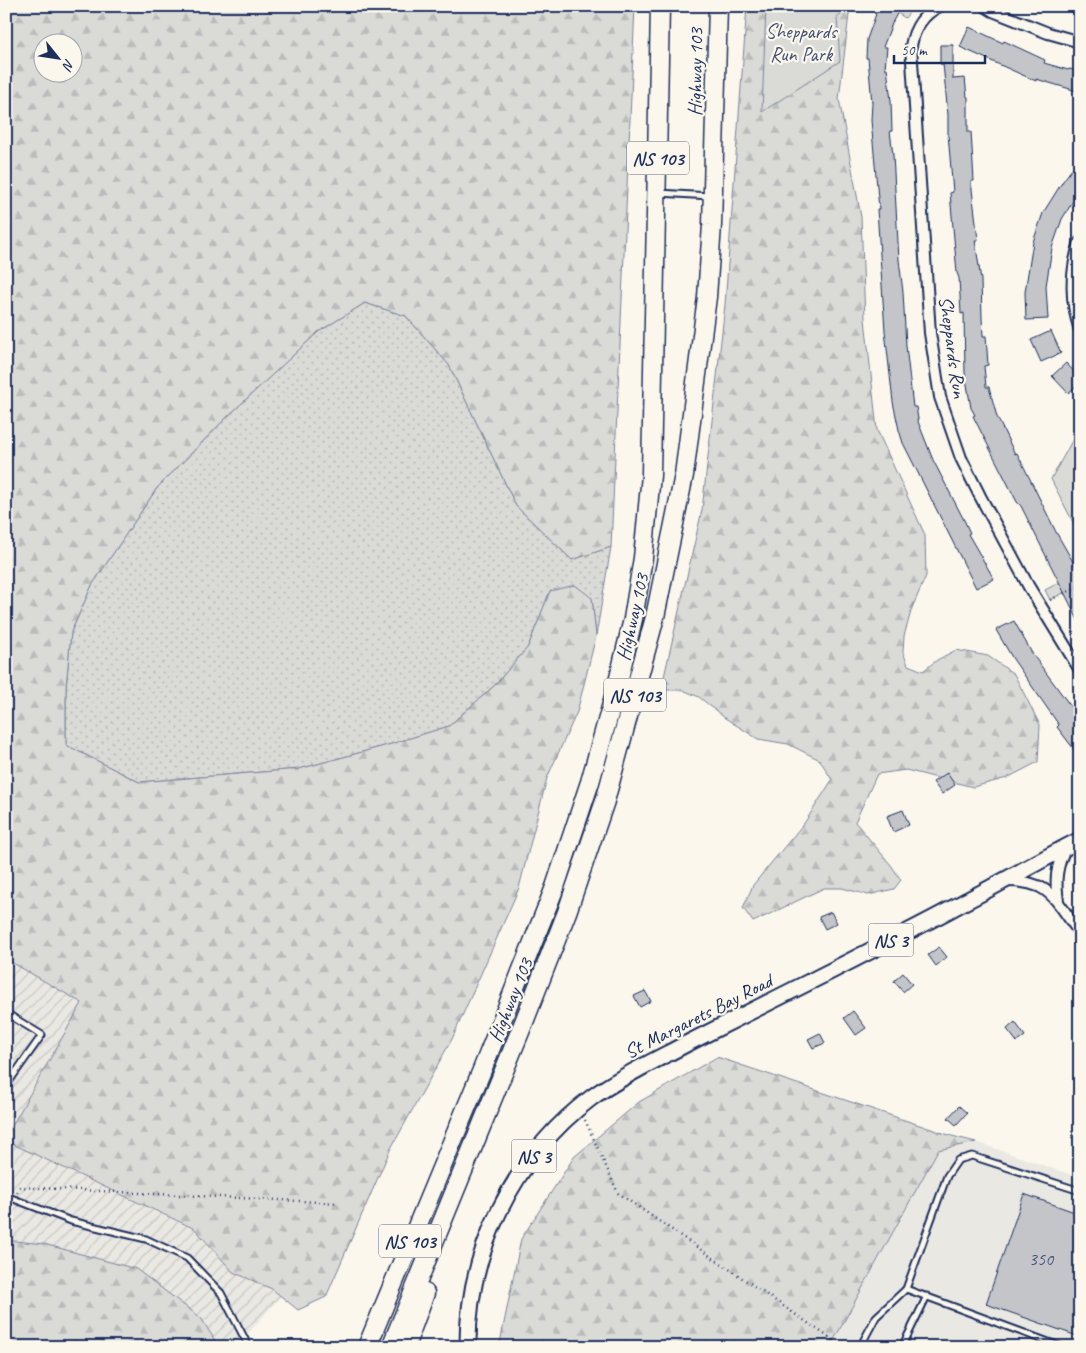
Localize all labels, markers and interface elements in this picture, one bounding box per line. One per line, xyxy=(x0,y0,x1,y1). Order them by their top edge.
park label: Sheppards Run Park xyxy=(766,19,839,67)
street label: Highway 103 xyxy=(682,26,709,116)
north arrow xyxy=(32,32,82,82)
scale bar xyxy=(894,32,985,64)
text: 50 m xyxy=(901,41,928,60)
text: N xyxy=(58,56,78,74)
road number: NS 103 xyxy=(627,142,689,174)
street label: Sheppards Run xyxy=(933,295,972,401)
street label: Highway 103 xyxy=(610,569,655,663)
road number: NS 103 xyxy=(604,678,666,712)
road number: NS 3 xyxy=(868,924,914,956)
street label: Highway 103 xyxy=(482,953,539,1046)
street label: St Margarets Bay Road xyxy=(620,967,779,1064)
road number: NS 3 xyxy=(512,1140,556,1172)
road number: NS 103 xyxy=(379,1224,441,1258)
house number: 350 xyxy=(1029,1248,1055,1270)

